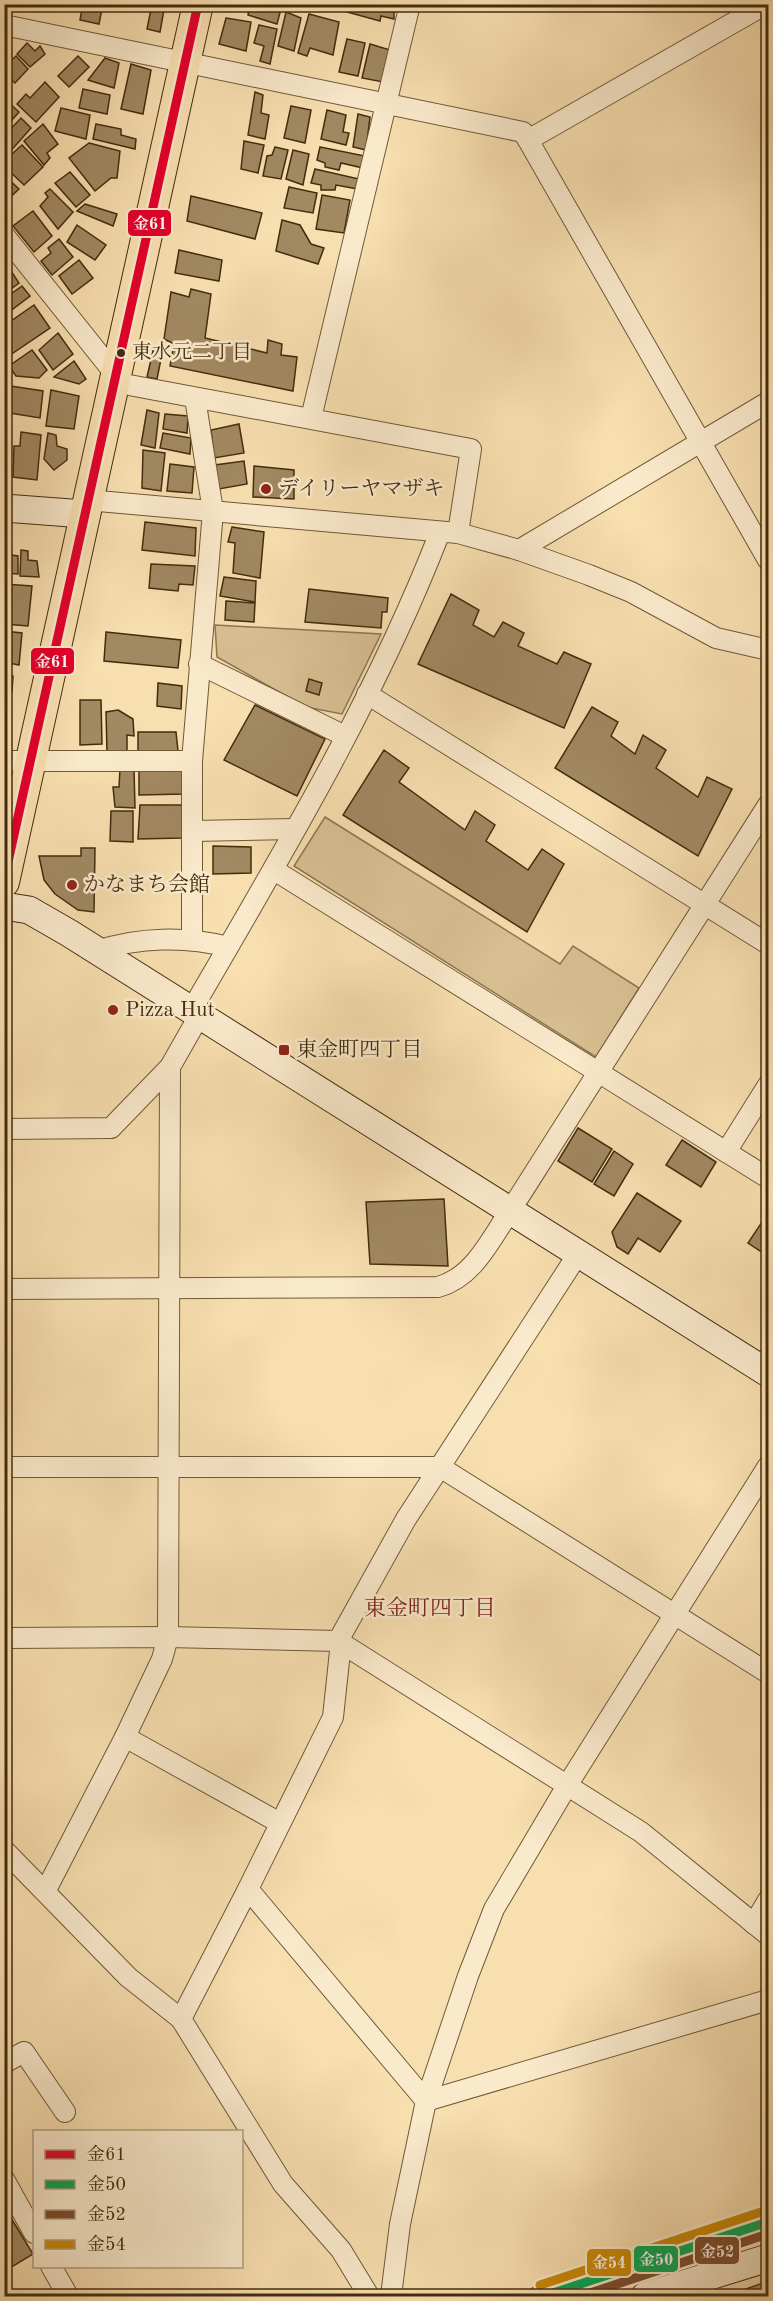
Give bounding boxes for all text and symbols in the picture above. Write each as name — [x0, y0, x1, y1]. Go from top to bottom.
line badge: 金61 — [127, 209, 172, 237]
text: 金61 — [133, 215, 167, 233]
place label: 東水元二丁目 — [132, 341, 252, 363]
marker: 東水元二丁目 — [115, 347, 127, 359]
place label: デイリーヤマザキ — [278, 477, 445, 500]
marker: デイリーヤマザキ — [259, 482, 273, 496]
line badge: 金61 — [30, 647, 75, 675]
text: 金61 — [35, 653, 69, 671]
place label: かなまち会館 — [84, 873, 210, 896]
marker: かなまち会館 — [65, 878, 79, 892]
place label: Pizza Hut — [125, 1000, 215, 1021]
marker: Pizza Hut — [106, 1003, 120, 1017]
place label: 東金町四丁目 — [296, 1038, 422, 1061]
marker: 東金町四丁目 — [277, 1043, 291, 1057]
district label: 東金町四丁目 — [364, 1596, 496, 1620]
legend — [33, 2130, 243, 2268]
text: 金61 — [87, 2144, 126, 2164]
text: 金50 — [87, 2174, 126, 2194]
text: 金52 — [87, 2204, 126, 2224]
text: 金54 — [87, 2234, 126, 2254]
line badge: 金52 — [694, 2236, 740, 2265]
text: 金52 — [700, 2243, 734, 2261]
line badge: 金50 — [633, 2245, 679, 2273]
line badge: 金54 — [586, 2248, 632, 2277]
text: 金50 — [639, 2251, 673, 2269]
text: 金54 — [592, 2254, 626, 2272]

